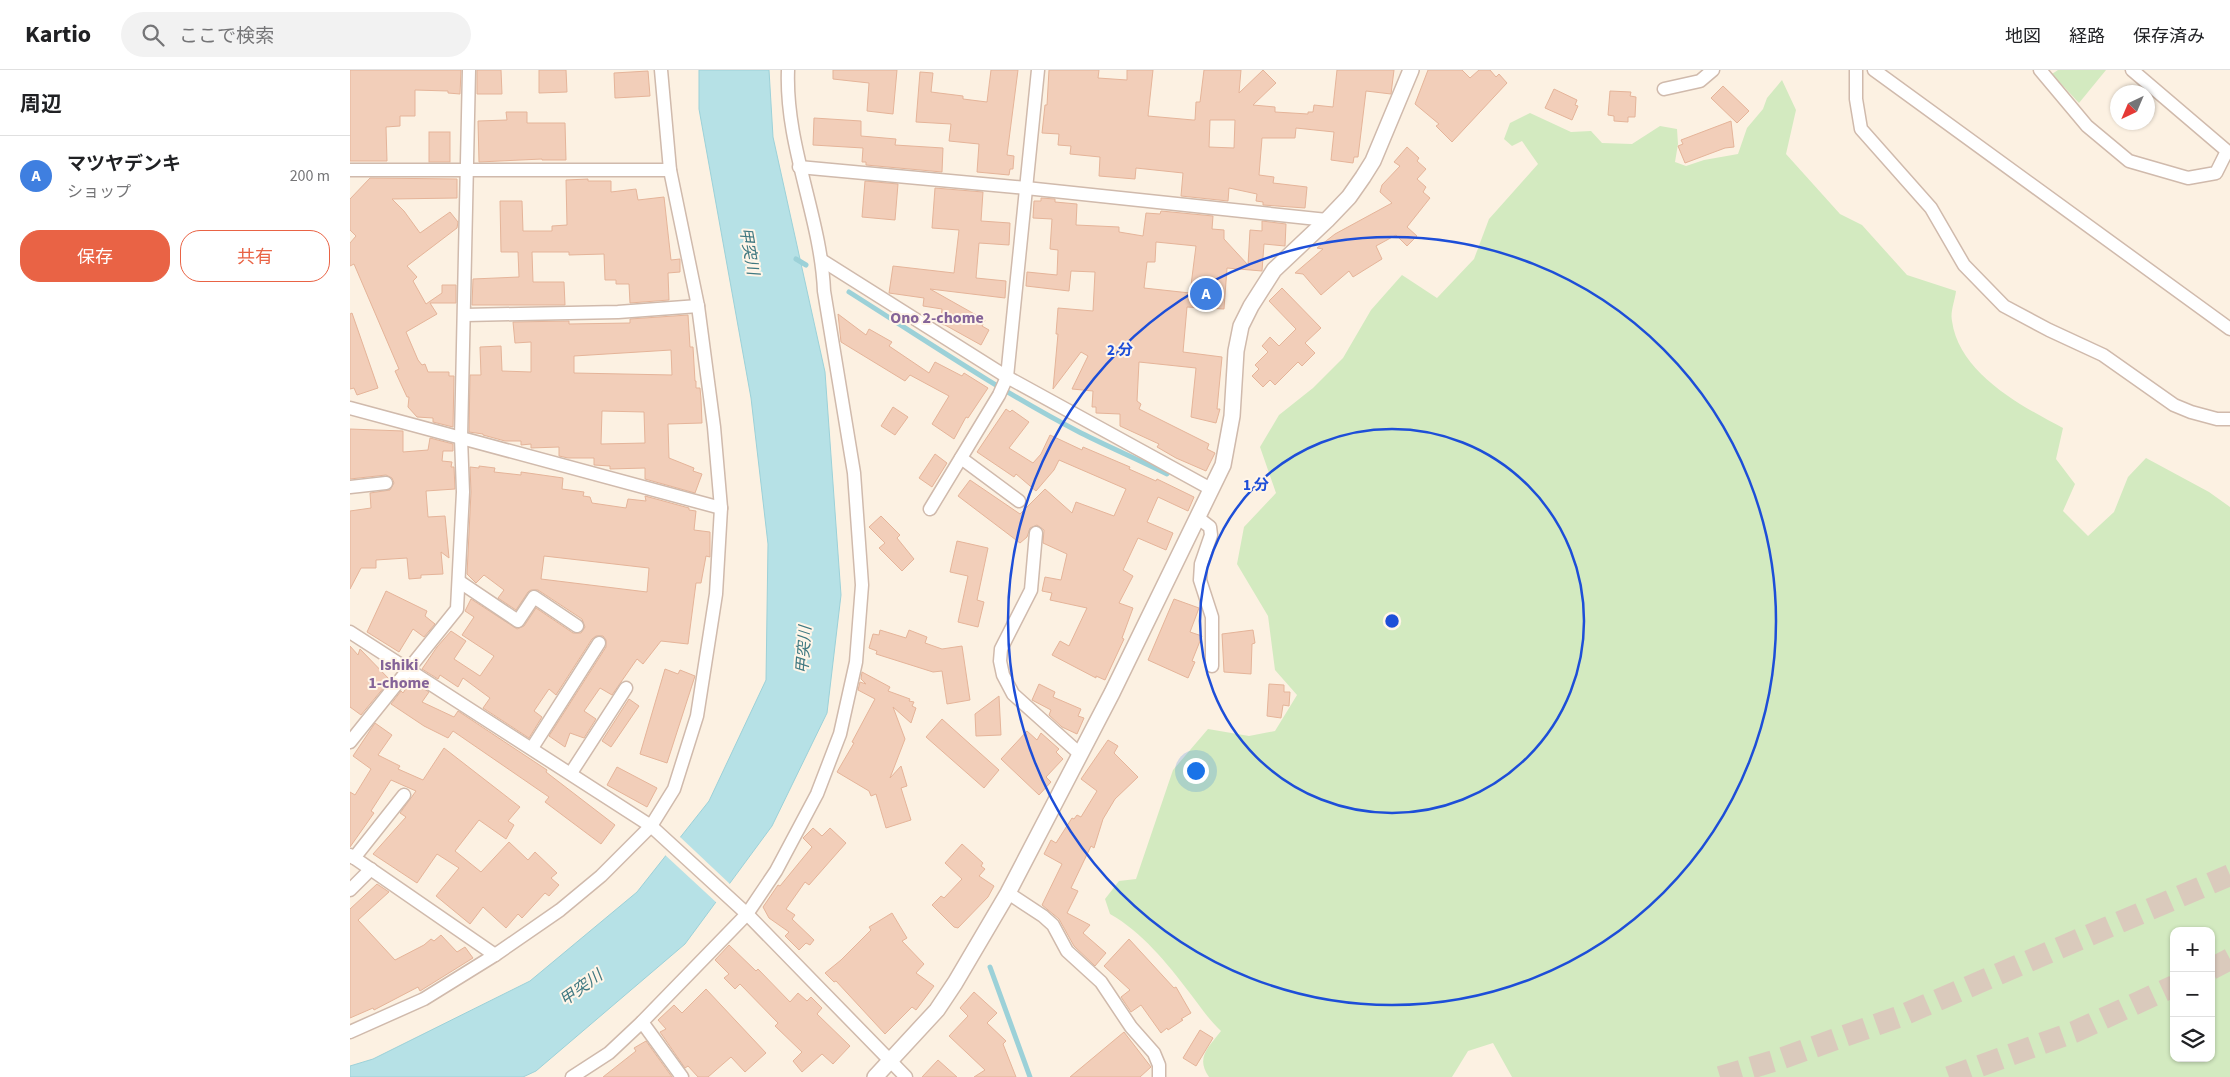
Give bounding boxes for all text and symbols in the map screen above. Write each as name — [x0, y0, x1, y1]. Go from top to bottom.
search box — [121, 12, 471, 57]
text: Kartio — [25, 17, 91, 52]
icon: search — [139, 21, 167, 49]
text: ここで検索 — [179, 23, 274, 50]
text: 地図 — [2005, 24, 2041, 49]
text: 経路 — [2069, 24, 2105, 49]
text: 保存済み — [2133, 24, 2205, 49]
north arrow — [2110, 85, 2155, 130]
text: 周辺 — [20, 89, 62, 119]
text: マツヤデンキ — [67, 151, 181, 178]
text: A — [31, 165, 41, 187]
text: 200 m — [290, 165, 330, 187]
text: ショップ — [67, 181, 131, 203]
water label: 甲突川 — [734, 225, 764, 279]
button: 保存 — [20, 230, 170, 282]
button: 共有 — [180, 230, 330, 282]
pin: A — [1190, 275, 1222, 313]
district label: Ono 2-chome — [890, 307, 984, 329]
text: 2 分 — [1107, 340, 1133, 361]
text: 1 分 — [1243, 475, 1269, 496]
centre of rings — [1383, 612, 1401, 630]
water label: 甲突川 — [791, 623, 817, 675]
district label: Ishiki 1-chome — [368, 654, 430, 694]
your location — [1183, 758, 1209, 784]
map controls — [2170, 927, 2215, 1062]
button: + — [2170, 927, 2215, 972]
water label: 甲突川 — [555, 964, 608, 1011]
button: − — [2170, 972, 2215, 1017]
button: layers — [2170, 1017, 2215, 1062]

